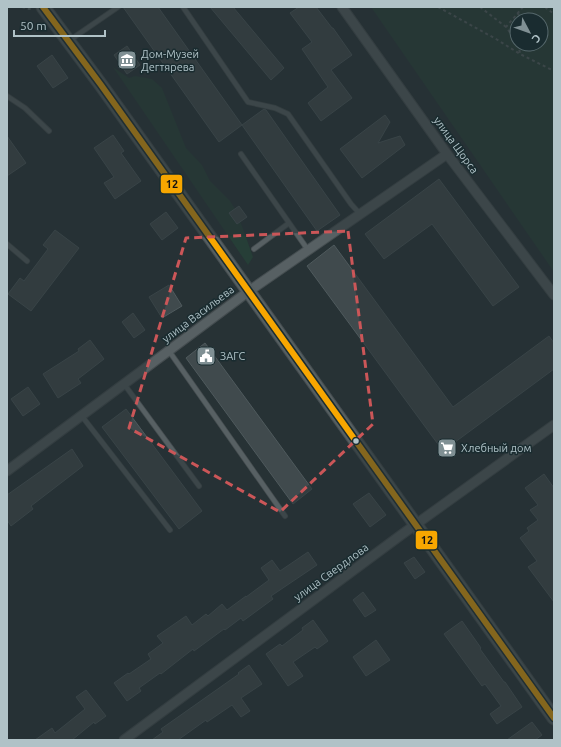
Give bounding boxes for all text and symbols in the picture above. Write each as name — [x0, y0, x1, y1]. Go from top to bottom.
scale bar — [14, 12, 105, 38]
north arrow — [509, 12, 549, 52]
text: 50 m — [20, 19, 47, 32]
text: С — [530, 32, 543, 45]
place label: Дом-Музей Дегтярева — [141, 48, 199, 73]
museum icon: Дом-Музей Дегтярева — [116, 49, 138, 71]
street label: улица Щорса — [431, 114, 481, 176]
line badge: 12 — [160, 174, 183, 194]
text: 12 — [166, 178, 178, 190]
street label: улица Васильева — [160, 283, 236, 345]
public building icon: ЗАГС — [195, 345, 217, 367]
place label: ЗАГС — [220, 350, 246, 362]
unlabelled marker — [351, 436, 361, 446]
supermarket icon: Хлебный дом — [436, 437, 458, 459]
place label: Хлебный дом — [461, 442, 531, 454]
line badge: 12 — [415, 530, 438, 550]
text: 12 — [421, 534, 433, 546]
street label: улица Свердлова — [291, 541, 371, 603]

